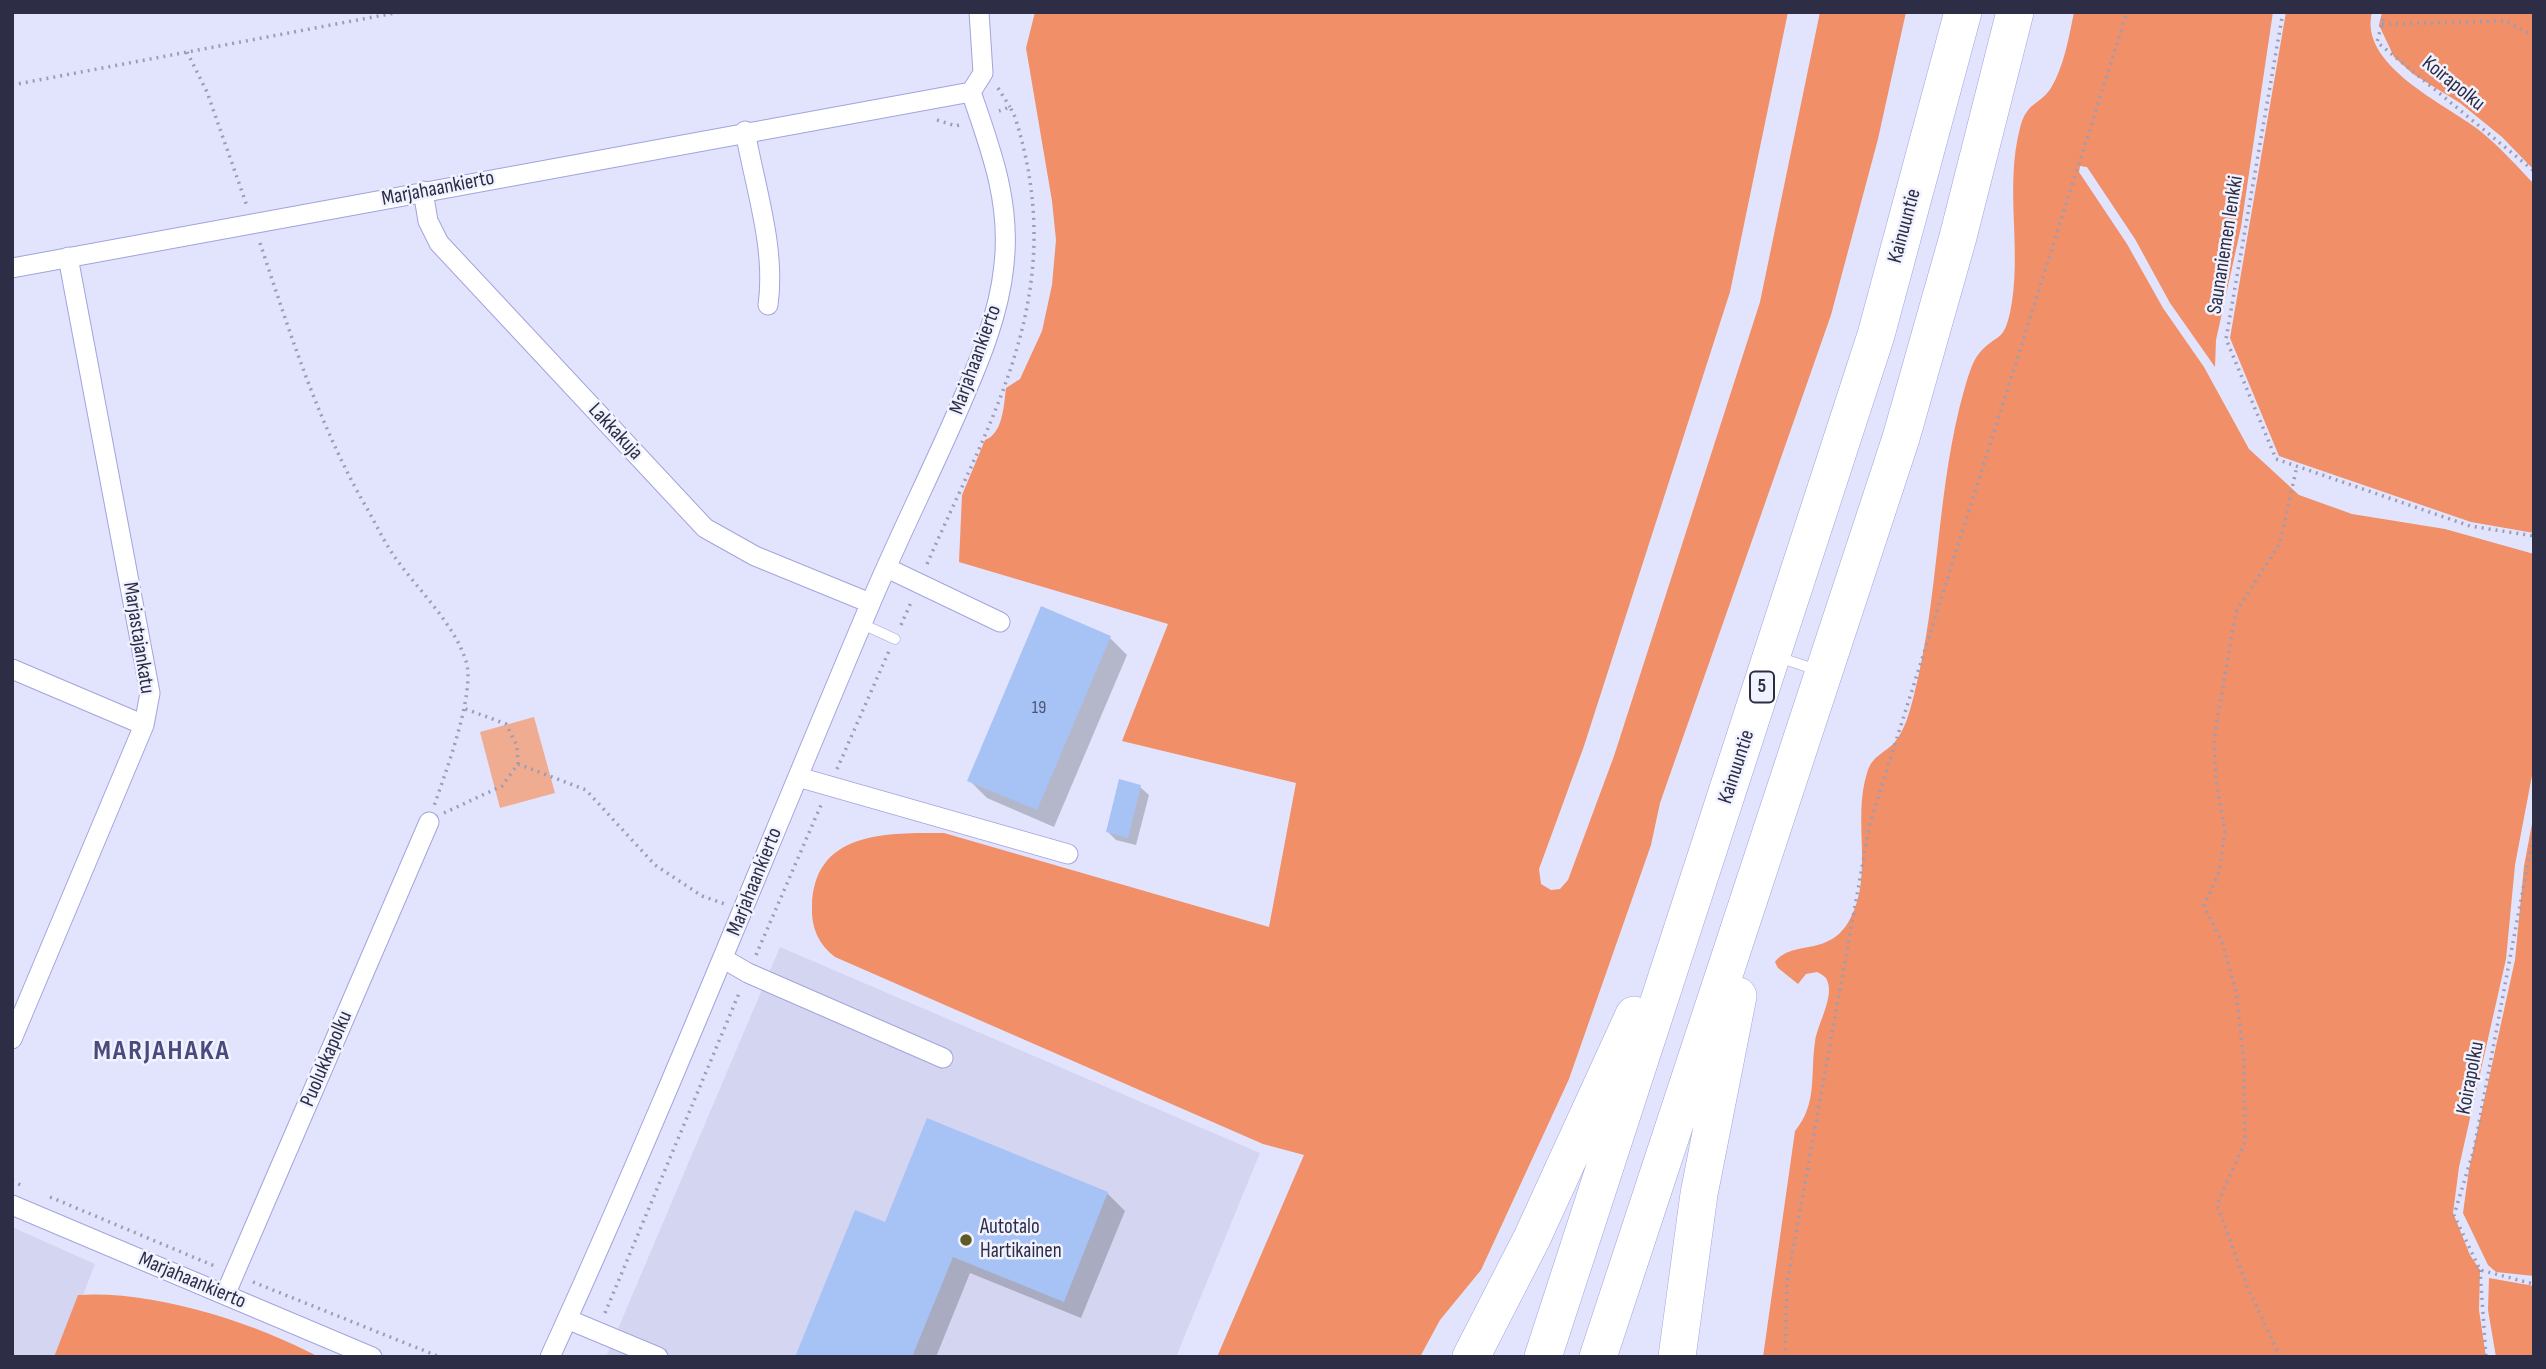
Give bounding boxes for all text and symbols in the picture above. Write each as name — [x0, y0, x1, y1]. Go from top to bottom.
street label: Koirapolku — [2416, 51, 2490, 117]
street label: Marjahaankierto — [380, 166, 496, 212]
street label: Saunaniemen lenkki — [2203, 174, 2249, 316]
street label: Kainuuntie — [1883, 186, 1927, 266]
street label: Marjahaankierto — [945, 302, 1007, 418]
street label: Lakkakuja — [582, 398, 648, 466]
street label: Marjastajankatu — [117, 580, 159, 696]
road number: 5 — [1750, 672, 1774, 702]
house number: 19 — [1032, 697, 1046, 719]
street label: Kainuuntie — [1713, 727, 1761, 807]
street label: Marjahaankierto — [722, 824, 788, 940]
street label: Puolukkapolku — [296, 1007, 358, 1111]
district label: MARJAHAKA — [94, 1035, 230, 1069]
street label: Koirapolku — [2452, 1039, 2490, 1117]
place label: Autotalo Hartikainen — [980, 1215, 1062, 1265]
marker: Autotalo Hartikainen — [958, 1232, 974, 1248]
street label: Marjahaankierto — [135, 1247, 249, 1315]

